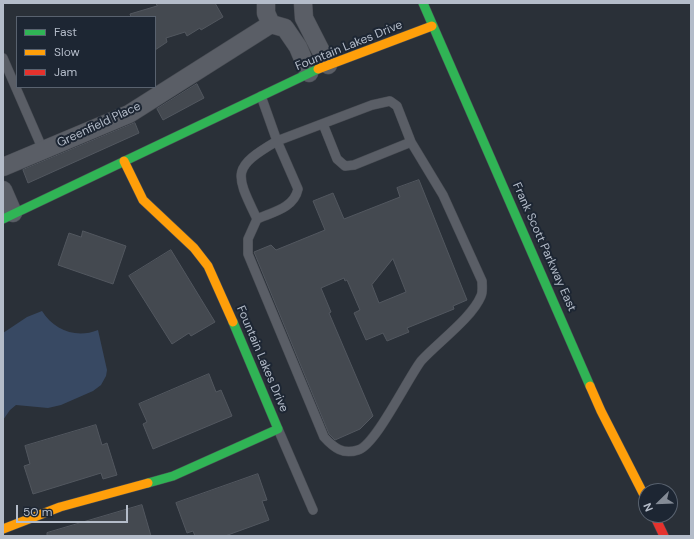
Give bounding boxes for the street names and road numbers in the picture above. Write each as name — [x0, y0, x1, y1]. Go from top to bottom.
street label: Fountain Lakes Drive — [293, 18, 405, 74]
street label: Greenfield Place — [55, 99, 143, 151]
street label: Frank Scott Parkway East — [509, 180, 579, 314]
street label: Fountain Lakes Drive — [233, 304, 291, 414]

